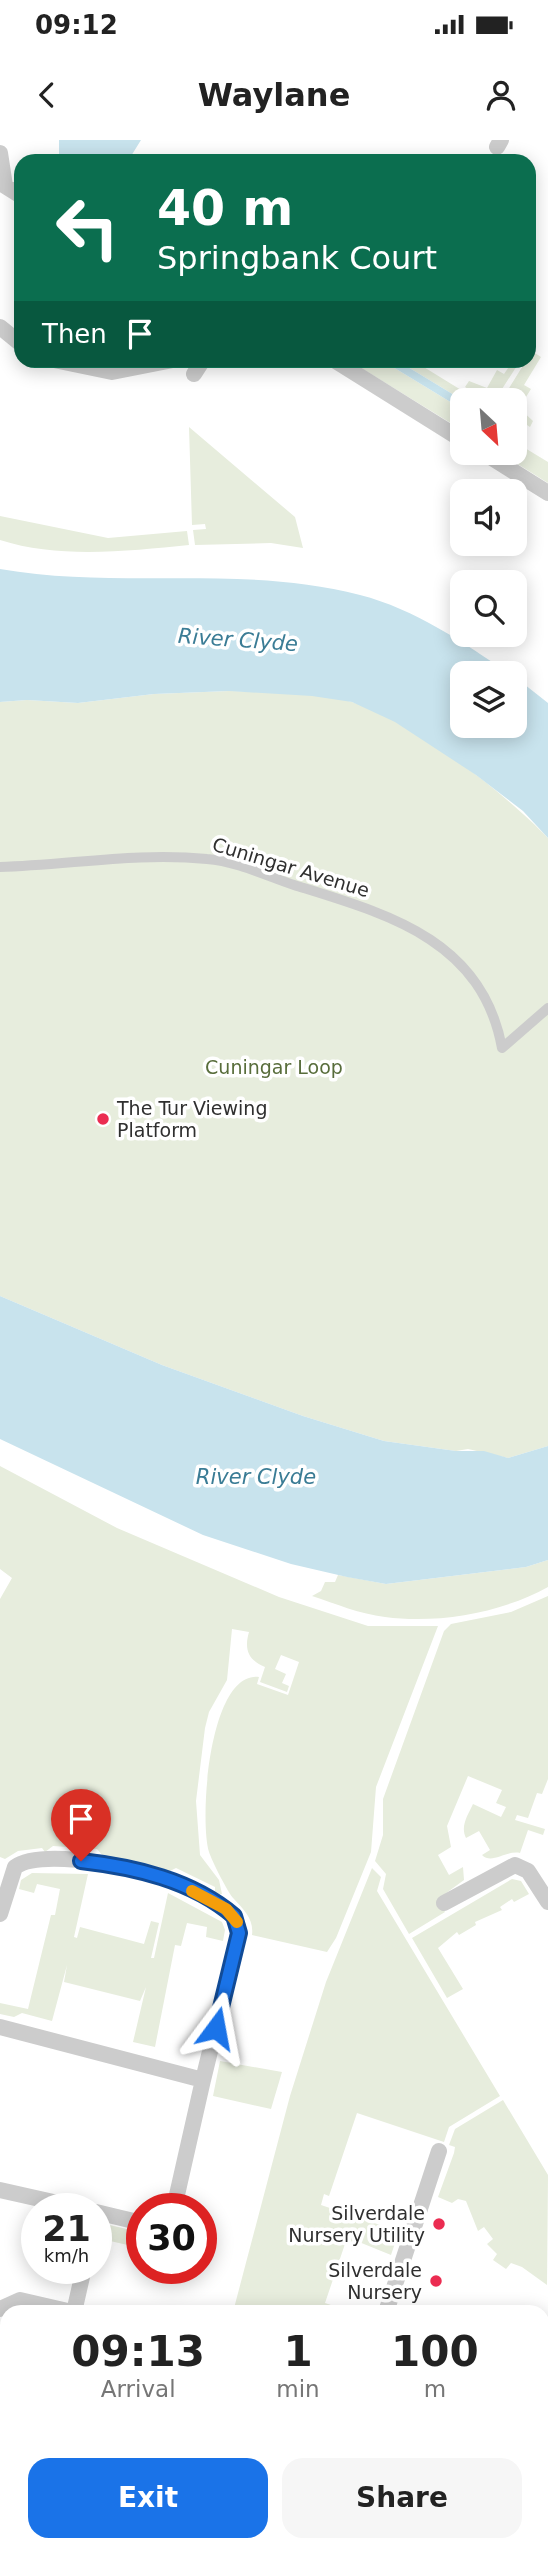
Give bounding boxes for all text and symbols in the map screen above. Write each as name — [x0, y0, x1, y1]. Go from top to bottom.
text: 09:12 — [35, 10, 118, 40]
icon: back — [28, 76, 66, 114]
text: Waylane — [198, 76, 350, 114]
icon: person — [482, 76, 520, 114]
text: 40 m — [157, 180, 293, 237]
icon: left — [42, 182, 133, 273]
text: Springbank Court — [157, 239, 437, 277]
icon: arrive — [121, 315, 159, 353]
text: Then — [42, 319, 107, 349]
north arrow — [450, 388, 527, 466]
map controls — [450, 388, 527, 738]
button: sound — [450, 479, 527, 556]
button: search — [450, 570, 527, 647]
water label: River Clyde — [177, 624, 299, 656]
button: layers — [450, 661, 527, 738]
street label: Cuningar Avenue — [210, 833, 372, 901]
park label: Cuningar Loop — [205, 1056, 343, 1078]
place label: The Tur Viewing Platform — [116, 1097, 267, 1141]
marker: The Tur Viewing Platform — [95, 1111, 111, 1127]
water label: River Clyde — [196, 1465, 316, 1489]
pin — [51, 1789, 111, 1861]
icon: arrive — [62, 1800, 100, 1838]
position arrow — [179, 1991, 253, 2065]
speed limit sign: 30 — [126, 2193, 217, 2284]
place label: Silverdale Nursery Utility — [288, 2202, 425, 2246]
text: 21 — [42, 2209, 91, 2249]
marker: Silverdale Nursery Utility — [431, 2216, 447, 2232]
text: km/h — [44, 2245, 89, 2266]
place label: Silverdale Nursery — [328, 2259, 422, 2303]
marker: Silverdale Nursery — [428, 2273, 444, 2289]
text: 09:13 — [71, 2327, 205, 2376]
text: 1 — [283, 2327, 313, 2376]
text: 100 — [391, 2327, 479, 2376]
text: Arrival — [101, 2376, 176, 2402]
text: min — [276, 2376, 320, 2402]
text: m — [424, 2376, 446, 2402]
button: Exit — [28, 2458, 268, 2538]
button: Share — [282, 2458, 522, 2538]

